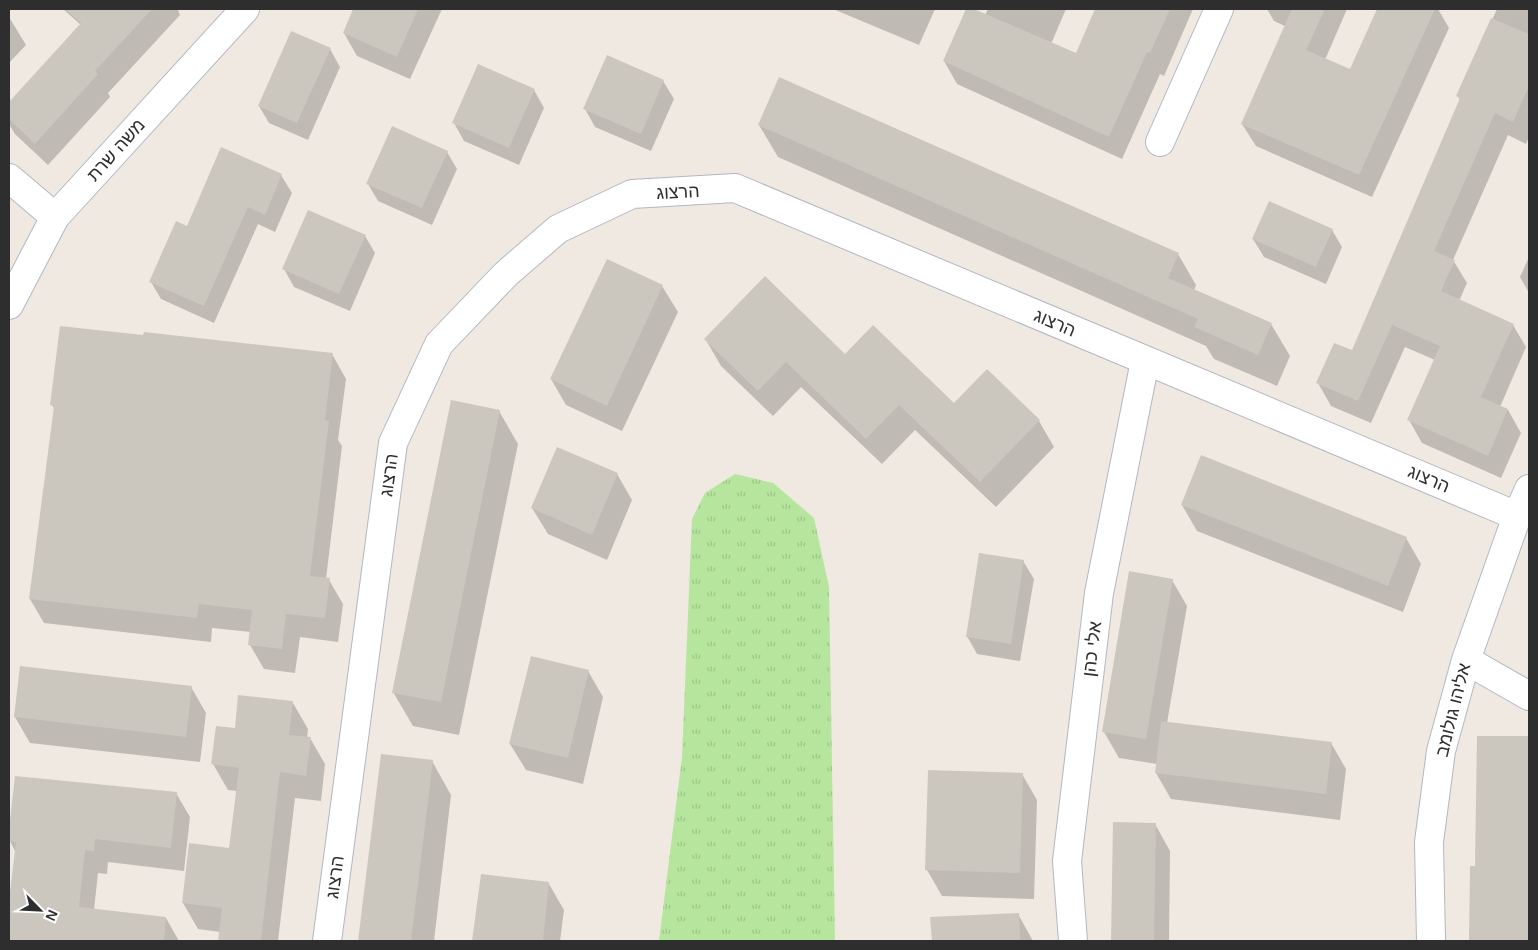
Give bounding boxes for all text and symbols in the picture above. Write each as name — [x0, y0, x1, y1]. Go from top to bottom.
street label: משה שרת — [83, 115, 149, 185]
street label: הרצוג — [656, 181, 700, 203]
street label: הרצוג — [1031, 305, 1079, 341]
street label: הרצוג — [376, 452, 402, 498]
street label: הרצוג — [1405, 461, 1453, 497]
street label: אלי כהן — [1079, 619, 1105, 678]
street label: אליהו גולומב — [1432, 661, 1474, 759]
street label: הרצוג — [322, 854, 348, 900]
north arrow — [15, 885, 65, 935]
text: N — [43, 907, 61, 923]

